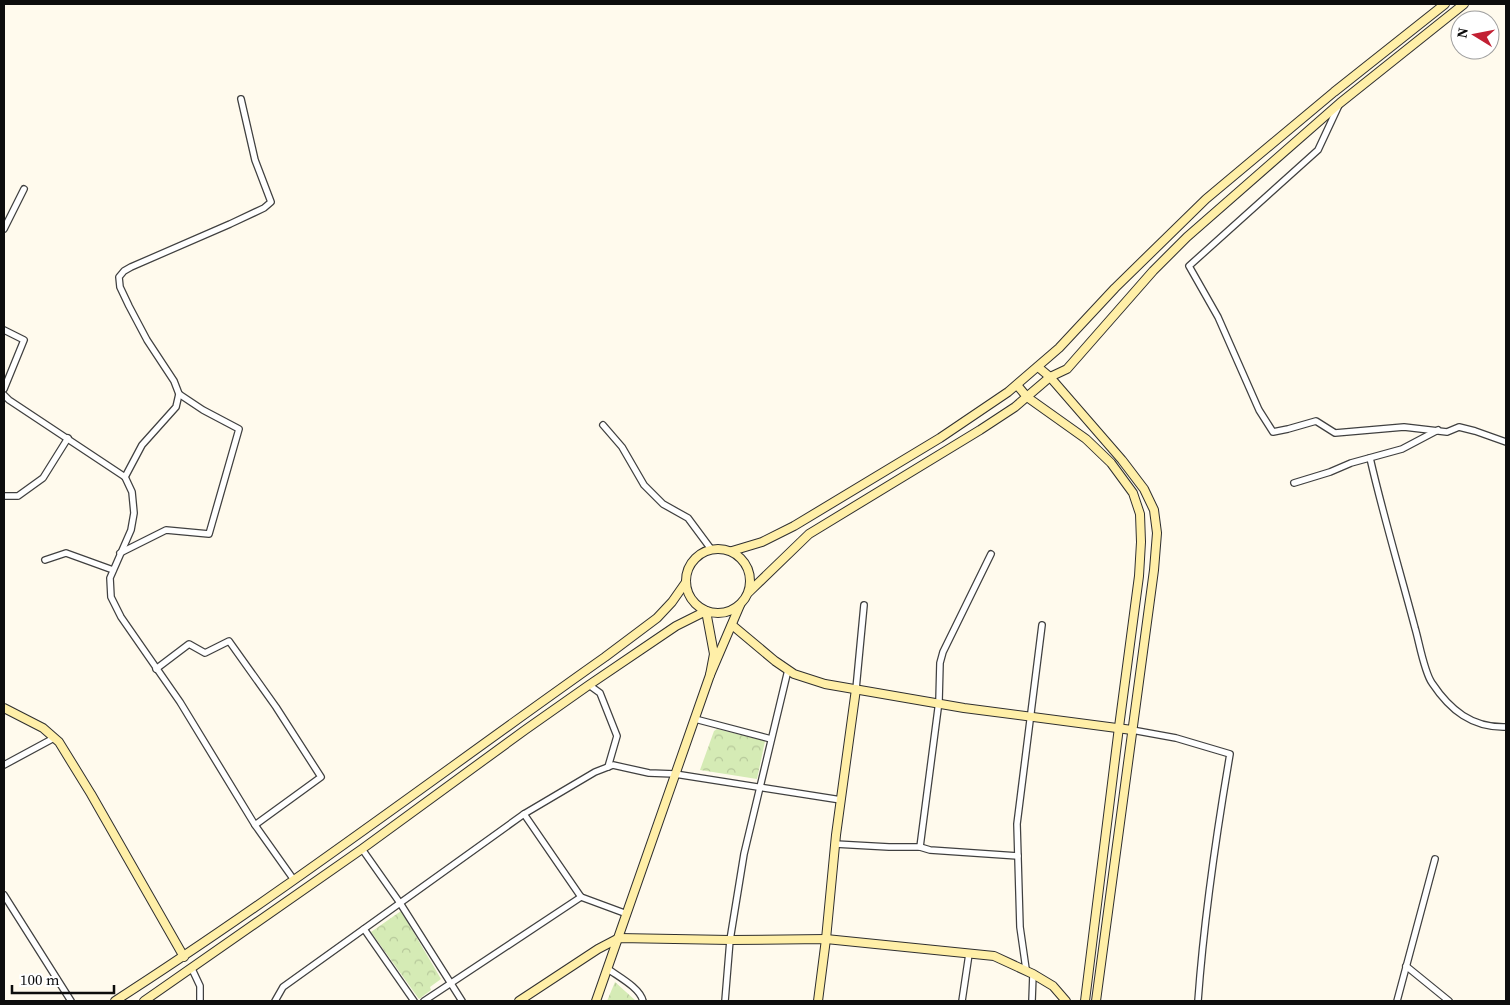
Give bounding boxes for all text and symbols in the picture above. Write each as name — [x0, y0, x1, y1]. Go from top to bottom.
north arrow — [1450, 10, 1500, 60]
text: N — [1451, 26, 1473, 40]
scale bar — [12, 962, 115, 994]
text: 100 m — [20, 969, 60, 990]

